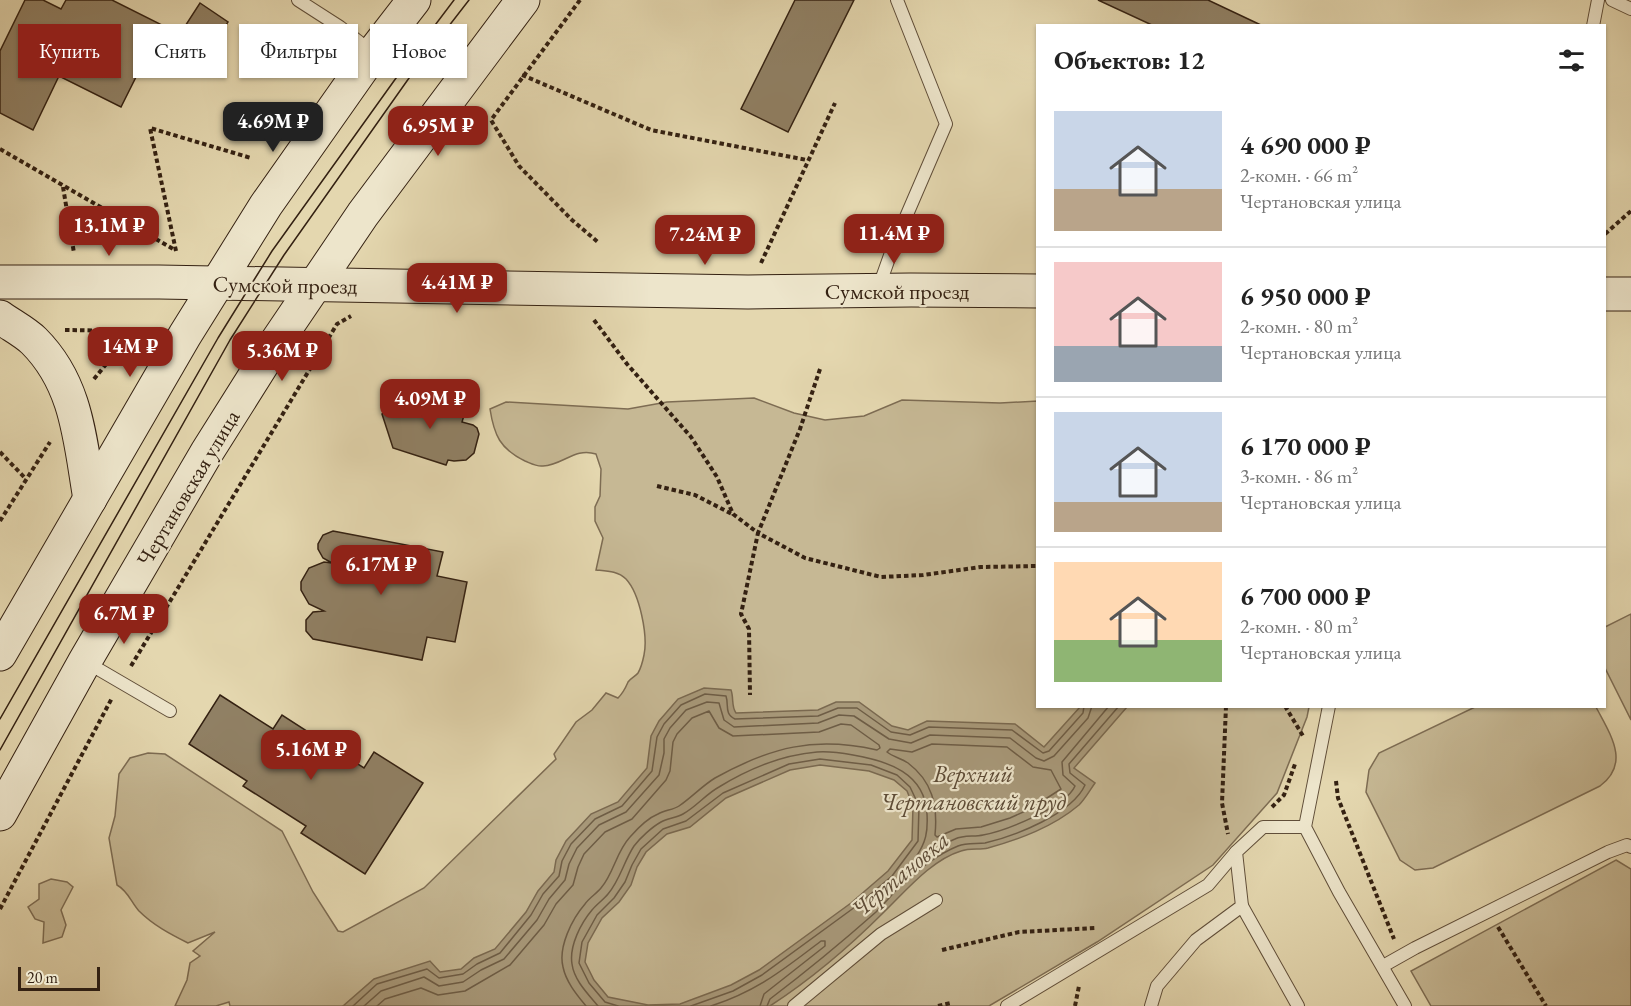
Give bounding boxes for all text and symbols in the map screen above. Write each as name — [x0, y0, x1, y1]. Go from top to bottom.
chip: Купить — [18, 24, 121, 78]
chip: Снять — [133, 24, 227, 78]
chip: Фильтры — [239, 24, 358, 78]
chip: Новое — [370, 24, 467, 78]
text: Объектов: 12 — [1054, 43, 1205, 77]
icon: filters — [1555, 44, 1588, 77]
pin: 4.69M ₽ — [218, 102, 328, 153]
pin: 6.95M ₽ — [383, 106, 493, 157]
text: 4.69M ₽ — [237, 108, 309, 134]
text: 6.95M ₽ — [402, 112, 474, 138]
text: 4 690 000 ₽ — [1240, 128, 1371, 162]
icon: home — [1102, 135, 1174, 207]
text: 2-комн. · 66 m² — [1240, 162, 1358, 188]
text: Чертановская улица — [1240, 188, 1401, 214]
pin: 13.1M ₽ — [54, 206, 164, 257]
text: 13.1M ₽ — [73, 212, 145, 238]
pin: 11.4M ₽ — [839, 214, 949, 265]
pin: 7.24M ₽ — [650, 215, 760, 266]
text: 11.4M ₽ — [858, 220, 930, 246]
text: 7.24M ₽ — [669, 221, 741, 247]
pin: 4.41M ₽ — [402, 263, 512, 314]
street label: Сумской проезд — [212, 269, 358, 301]
text: 4.41M ₽ — [421, 269, 493, 295]
street label: Сумской проезд — [825, 277, 969, 306]
text: 6 950 000 ₽ — [1240, 279, 1371, 313]
icon: home — [1102, 286, 1174, 358]
text: 2-комн. · 80 m² — [1240, 313, 1358, 339]
pin: 14M ₽ — [88, 327, 172, 378]
pin: 5.36M ₽ — [227, 331, 337, 382]
text: 14M ₽ — [102, 333, 158, 359]
text: 5.36M ₽ — [246, 337, 318, 363]
text: Чертановская улица — [1240, 339, 1401, 365]
pin: 4.09M ₽ — [375, 379, 485, 430]
text: 4.09M ₽ — [394, 385, 466, 411]
street label: Чертановская улица — [130, 404, 246, 572]
text: 6 170 000 ₽ — [1240, 429, 1371, 463]
icon: home — [1102, 436, 1174, 508]
text: 3-комн. · 86 m² — [1240, 463, 1358, 489]
text: Чертановская улица — [1240, 489, 1401, 515]
pin: 6.17M ₽ — [326, 545, 436, 596]
text: 6.17M ₽ — [345, 551, 417, 577]
text: 6 700 000 ₽ — [1240, 579, 1371, 613]
icon: home — [1102, 586, 1174, 658]
pin: 6.7M ₽ — [75, 594, 173, 645]
text: 6.7M ₽ — [93, 600, 155, 626]
text: 2-комн. · 80 m² — [1240, 613, 1358, 639]
text: Чертановская улица — [1240, 639, 1401, 665]
pin: 5.16M ₽ — [256, 730, 366, 781]
text: 5.16M ₽ — [275, 736, 347, 762]
water label: Верхний Чертановский пруд — [880, 758, 1066, 817]
water label: Чертановка — [845, 824, 955, 924]
scale bar — [18, 964, 100, 992]
text: 20 m — [27, 967, 58, 988]

